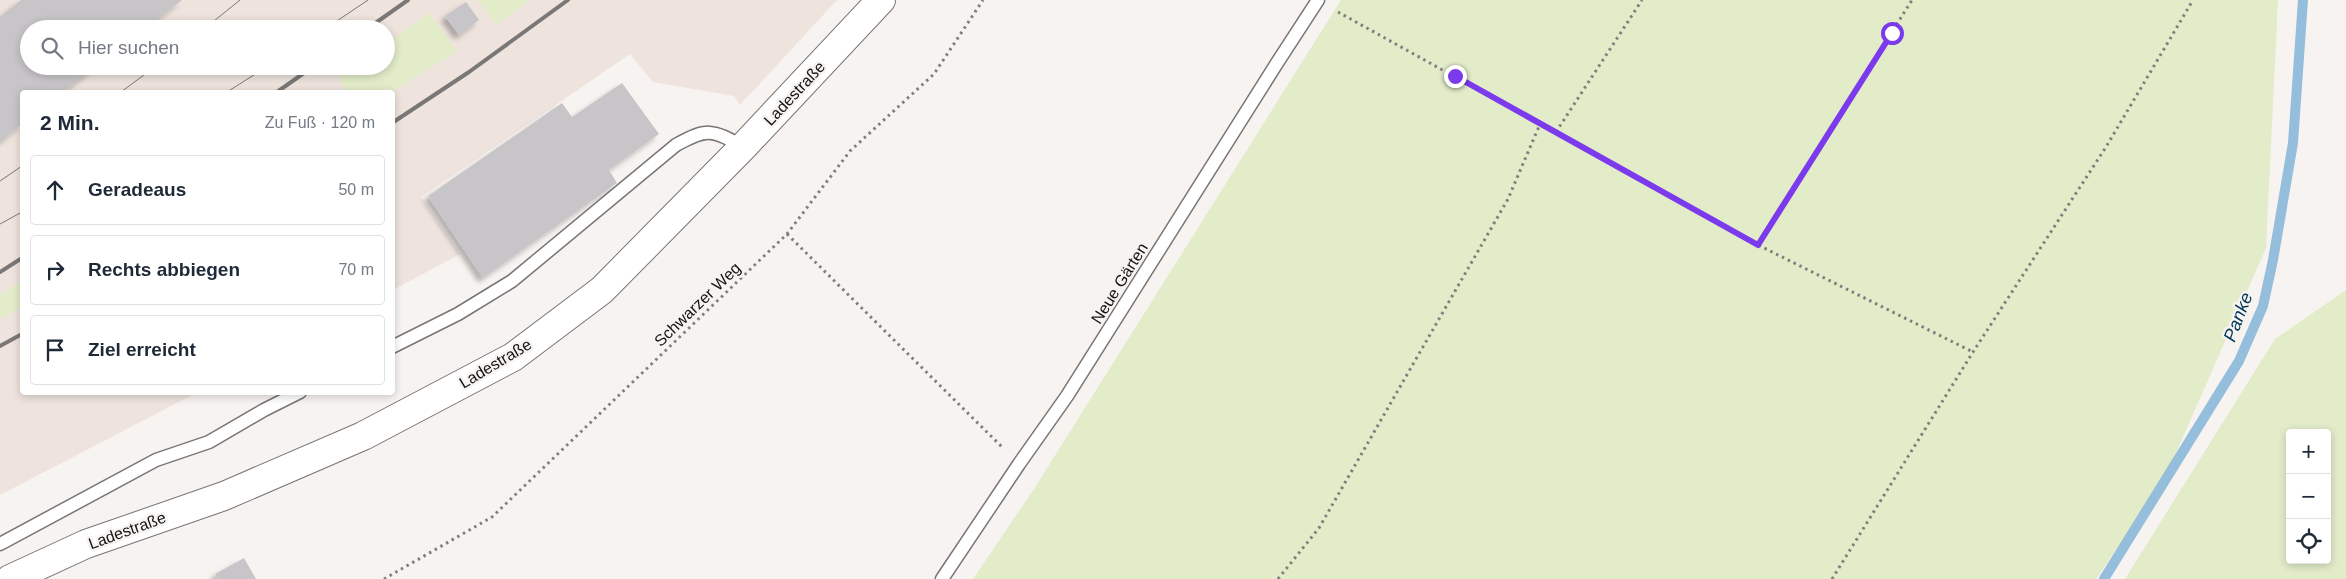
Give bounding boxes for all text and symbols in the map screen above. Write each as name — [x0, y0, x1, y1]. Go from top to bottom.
search box — [20, 20, 395, 75]
route start — [1881, 22, 1904, 45]
icon: search — [38, 34, 66, 62]
text: Hier suchen — [78, 37, 179, 58]
street label: Ladestraße — [761, 58, 828, 129]
route end — [1444, 65, 1467, 88]
text: 2 Min. — [40, 111, 100, 134]
text: Zu Fuß · 120 m — [265, 114, 375, 131]
icon: ahead — [41, 176, 69, 204]
text: Geradeaus — [88, 179, 186, 200]
text: 50 m — [338, 181, 374, 198]
street label: Neue Gärten — [1088, 240, 1151, 327]
icon: right — [41, 256, 69, 284]
text: Rechts abbiegen — [88, 259, 240, 280]
street label: Schwarzer Weg — [651, 259, 744, 350]
text: 70 m — [338, 261, 374, 278]
water label: Panke — [2220, 290, 2256, 344]
street label: Ladestraße — [456, 335, 534, 392]
icon: arrive — [41, 336, 69, 364]
text: Ziel erreicht — [88, 339, 196, 360]
map controls — [2286, 429, 2331, 564]
button: + — [2286, 429, 2331, 474]
button: − — [2286, 474, 2331, 519]
street label: Ladestraße — [86, 509, 168, 552]
button: locate — [2286, 519, 2331, 564]

